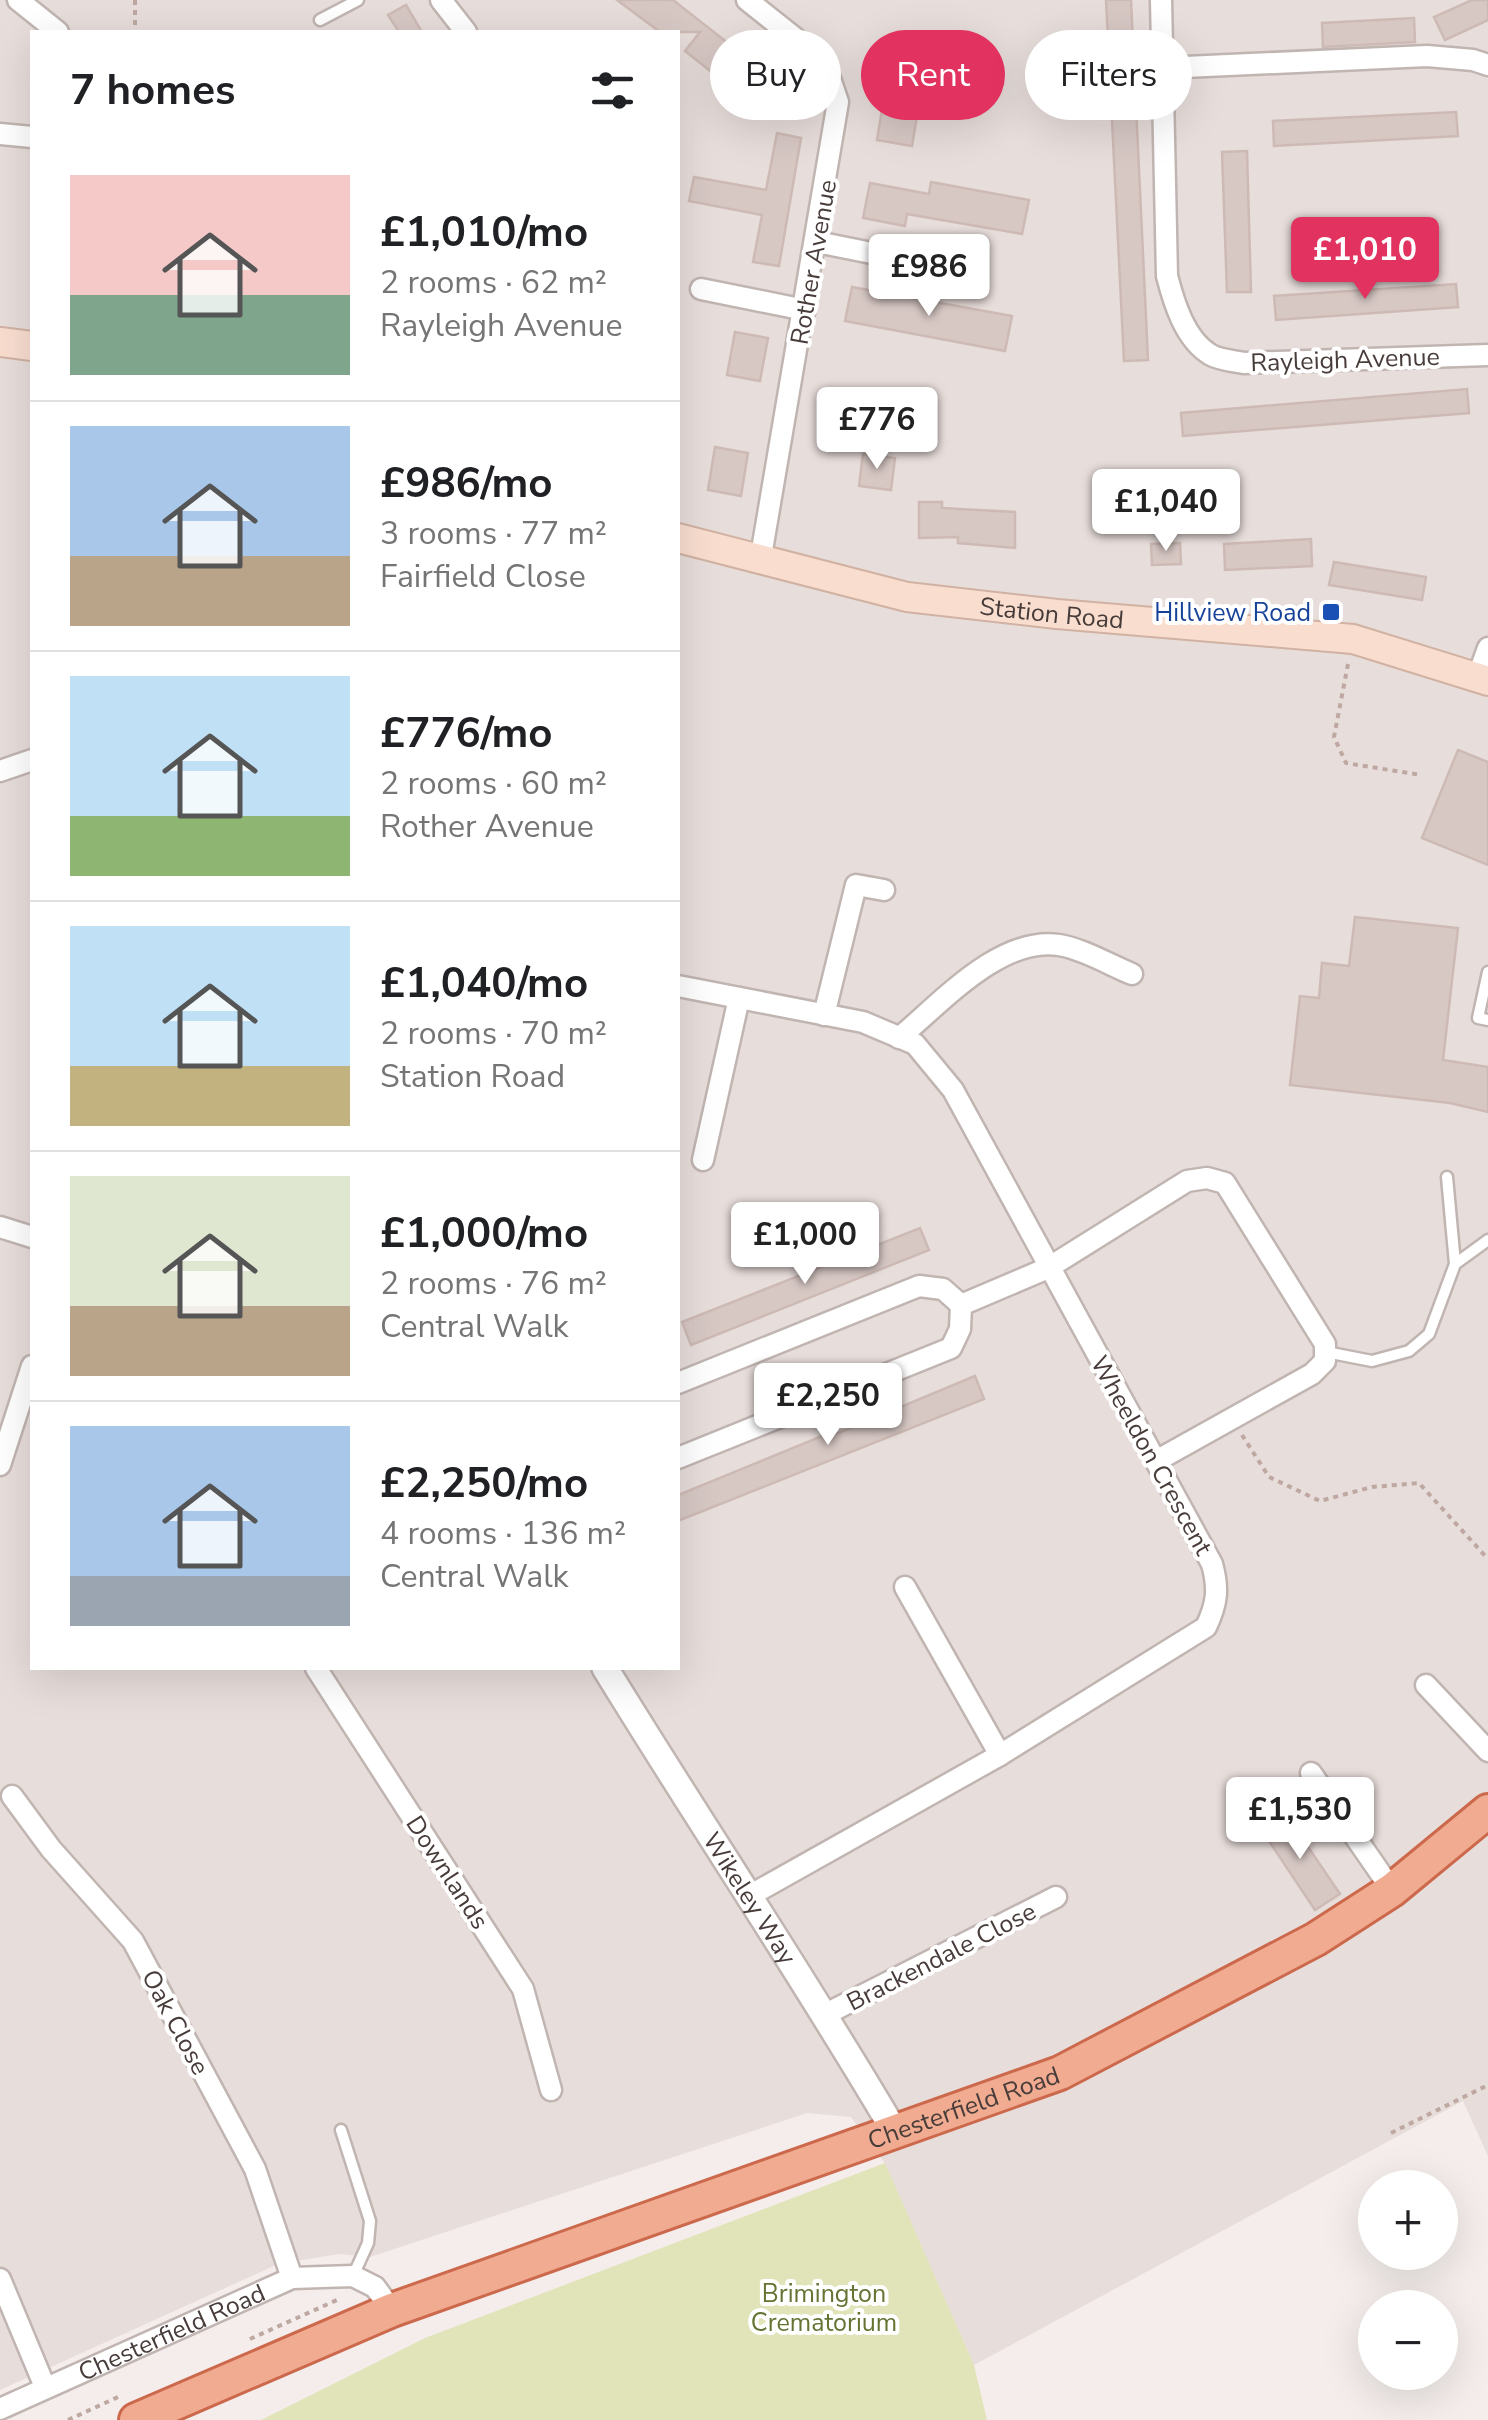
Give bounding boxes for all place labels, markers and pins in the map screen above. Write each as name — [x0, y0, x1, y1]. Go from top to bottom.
pin: £1,010 — [1284, 217, 1446, 302]
pin: £986 — [870, 234, 988, 319]
pin: £776 — [818, 387, 936, 472]
pin: £1,040 — [1085, 469, 1247, 554]
place label: Hillview Road — [1154, 596, 1311, 630]
marker: Hillview Road — [1320, 601, 1342, 623]
pin: £1,000 — [724, 1202, 886, 1287]
pin: £2,250 — [747, 1363, 909, 1448]
pin: £1,530 — [1219, 1777, 1381, 1862]

